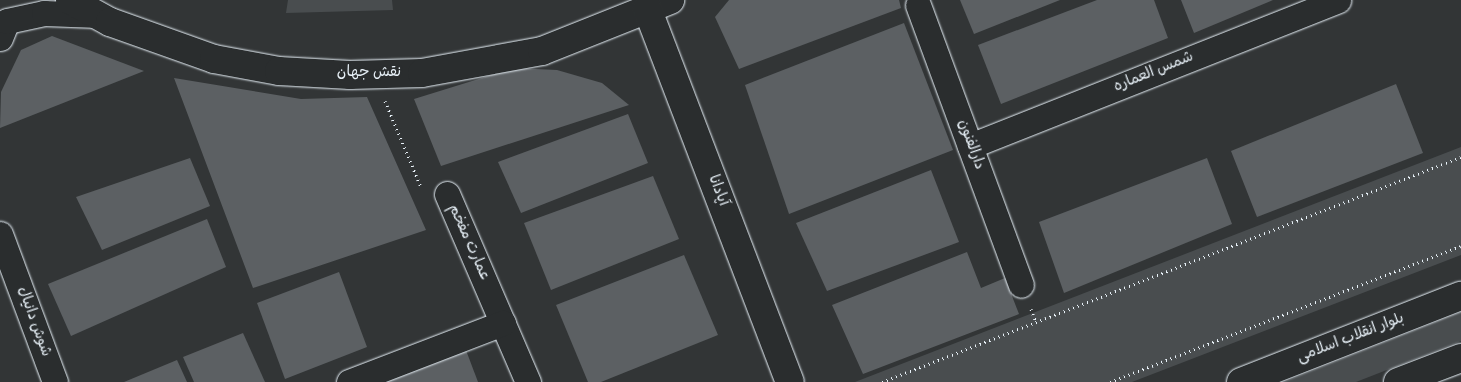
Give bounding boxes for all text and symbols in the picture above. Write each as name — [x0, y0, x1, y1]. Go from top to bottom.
street label: شمس العماره — [1112, 49, 1196, 97]
street label: نقش جهان — [337, 65, 401, 83]
street label: دارالفنون — [953, 117, 987, 173]
street label: آپادانا — [703, 173, 731, 209]
street label: عمارت مفخم — [443, 202, 493, 284]
street label: شوش دانیال — [12, 285, 54, 359]
street label: بلوار انقلاب اسلامی — [1295, 310, 1407, 368]

